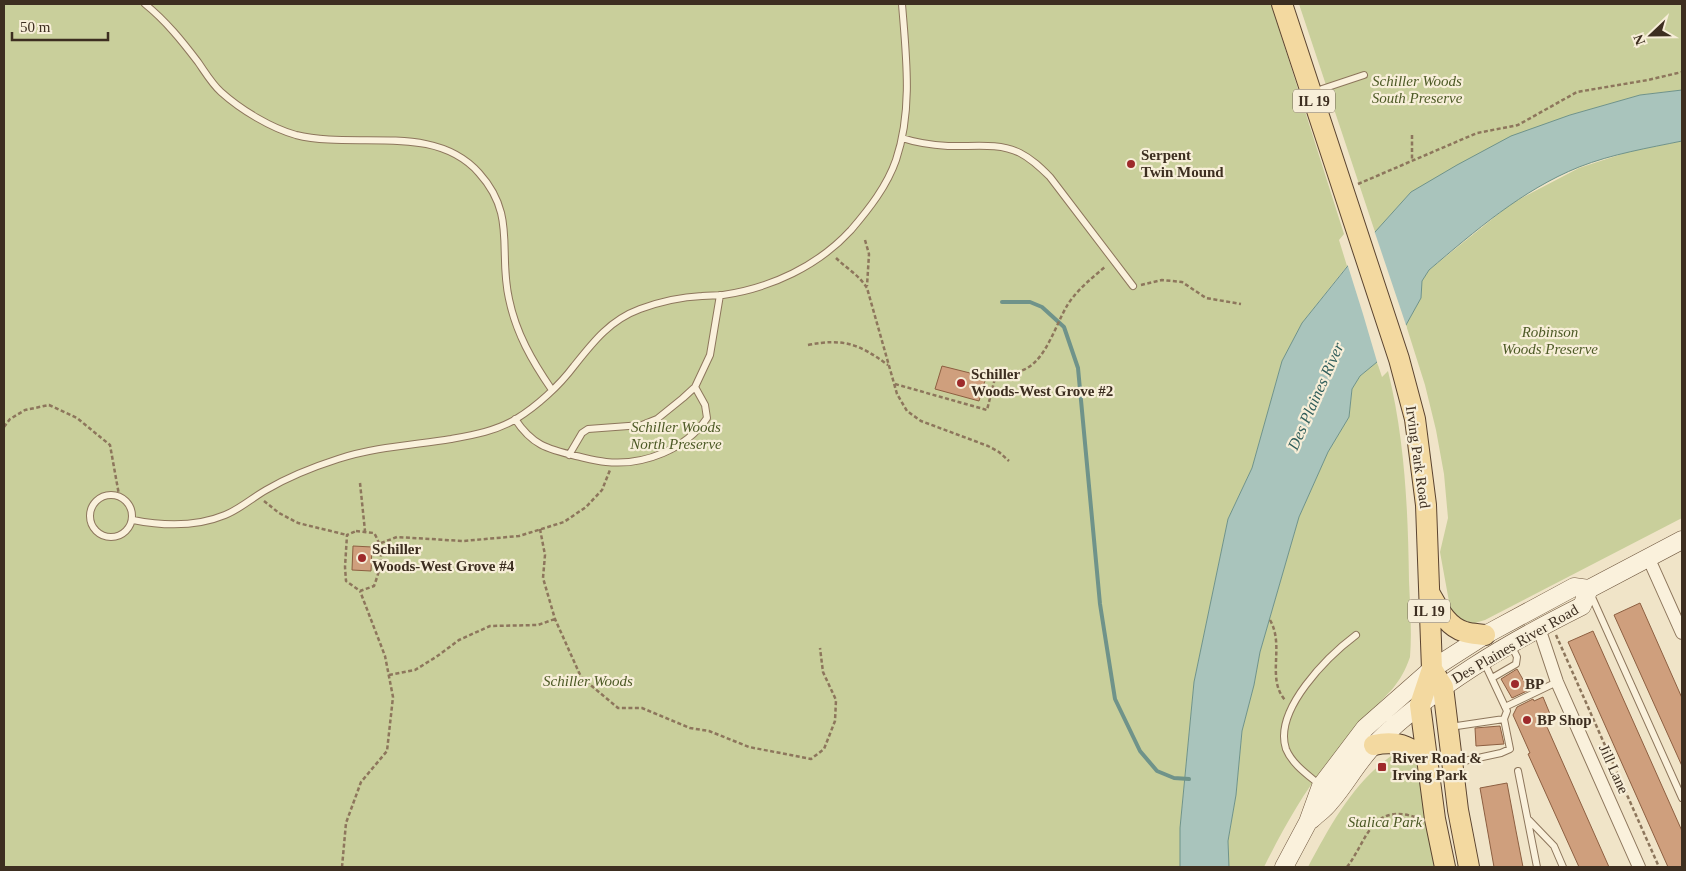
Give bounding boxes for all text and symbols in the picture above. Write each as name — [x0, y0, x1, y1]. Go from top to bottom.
scale bar — [12, 10, 109, 42]
north arrow — [1626, 10, 1676, 60]
text: 50 m — [20, 19, 51, 35]
text: N — [1631, 32, 1648, 47]
park label: Schiller Woods South Preserve — [1372, 73, 1463, 106]
road number: IL 19 — [1293, 90, 1335, 112]
place label: Serpent Twin Mound — [1141, 147, 1224, 180]
marker: Serpent Twin Mound — [1125, 158, 1137, 170]
park label: Robinson Woods Preserve — [1502, 324, 1598, 357]
water label: Des Plaines River — [1284, 339, 1347, 453]
place label: Schiller Woods-West Grove #2 — [971, 366, 1113, 399]
marker: Schiller Woods-West Grove #2 — [955, 377, 967, 389]
street label: Irving Park Road — [1403, 405, 1433, 510]
park label: Schiller Woods North Preserve — [629, 419, 722, 452]
place label: Schiller Woods-West Grove #4 — [372, 541, 515, 574]
marker: Schiller Woods-West Grove #4 — [356, 552, 368, 564]
road number: IL 19 — [1408, 600, 1450, 622]
street label: Des Plaines River Road — [1449, 601, 1581, 687]
park label: Schiller Woods — [543, 673, 633, 689]
place label: BP — [1525, 676, 1544, 692]
marker: BP — [1509, 678, 1521, 690]
place label: BP Shop — [1537, 712, 1592, 728]
marker: BP Shop — [1521, 714, 1533, 726]
street label: Jill Lane — [1596, 742, 1632, 796]
place label: River Road & Irving Park — [1392, 750, 1482, 783]
marker: River Road & Irving Park — [1376, 761, 1388, 773]
park label: Stalica Park — [1348, 814, 1423, 830]

